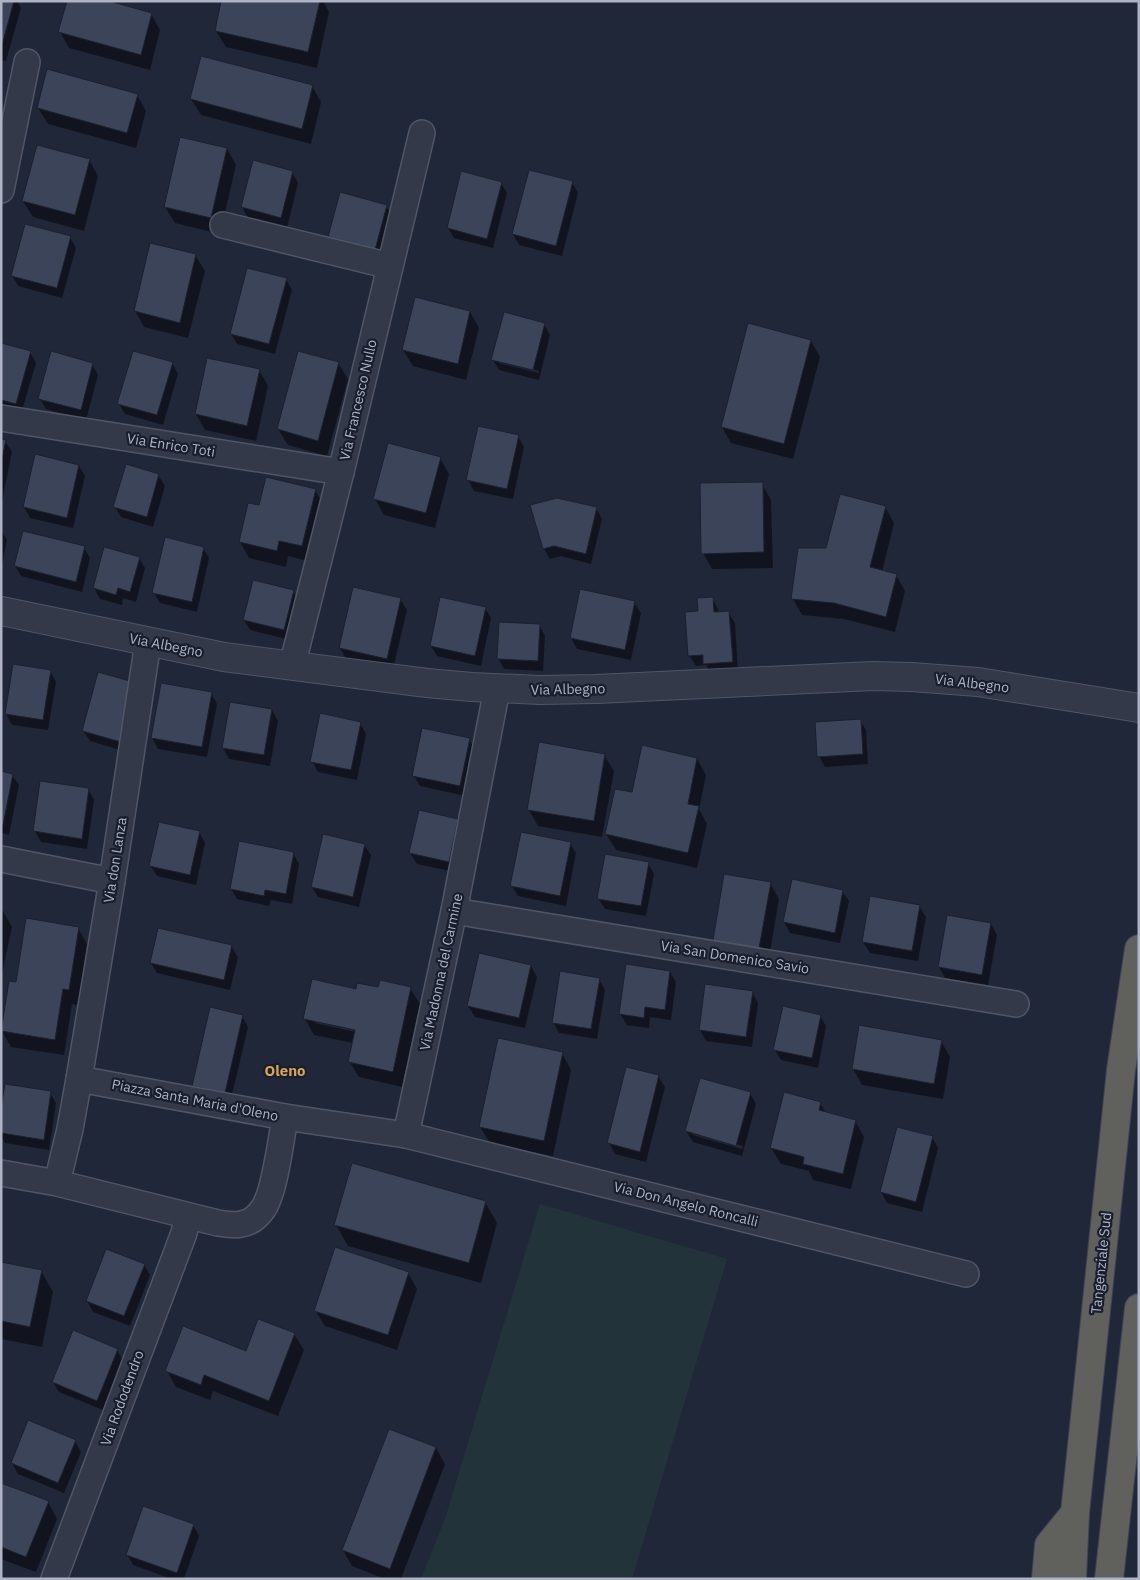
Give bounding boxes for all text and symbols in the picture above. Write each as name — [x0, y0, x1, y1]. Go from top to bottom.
street label: Via Francesco Nullo — [335, 338, 381, 462]
street label: Via Enrico Toti — [126, 429, 216, 461]
street label: Via Albegno — [128, 629, 204, 661]
street label: Via Albegno — [934, 670, 1010, 696]
street label: Via Albegno — [531, 679, 606, 699]
street label: Via don Lanza — [99, 815, 131, 904]
street label: Via Madonna del Carmine — [416, 892, 466, 1052]
street label: Via San Domenico Savio — [659, 936, 811, 978]
district label: Oleno — [264, 1061, 306, 1080]
street label: Piazza Santa Maria d'Oleno — [110, 1075, 280, 1125]
street label: Via Don Angelo Roncalli — [612, 1177, 760, 1231]
street label: Tangenziale Sud — [1087, 1211, 1115, 1315]
street label: Via Rododendro — [96, 1348, 148, 1448]

